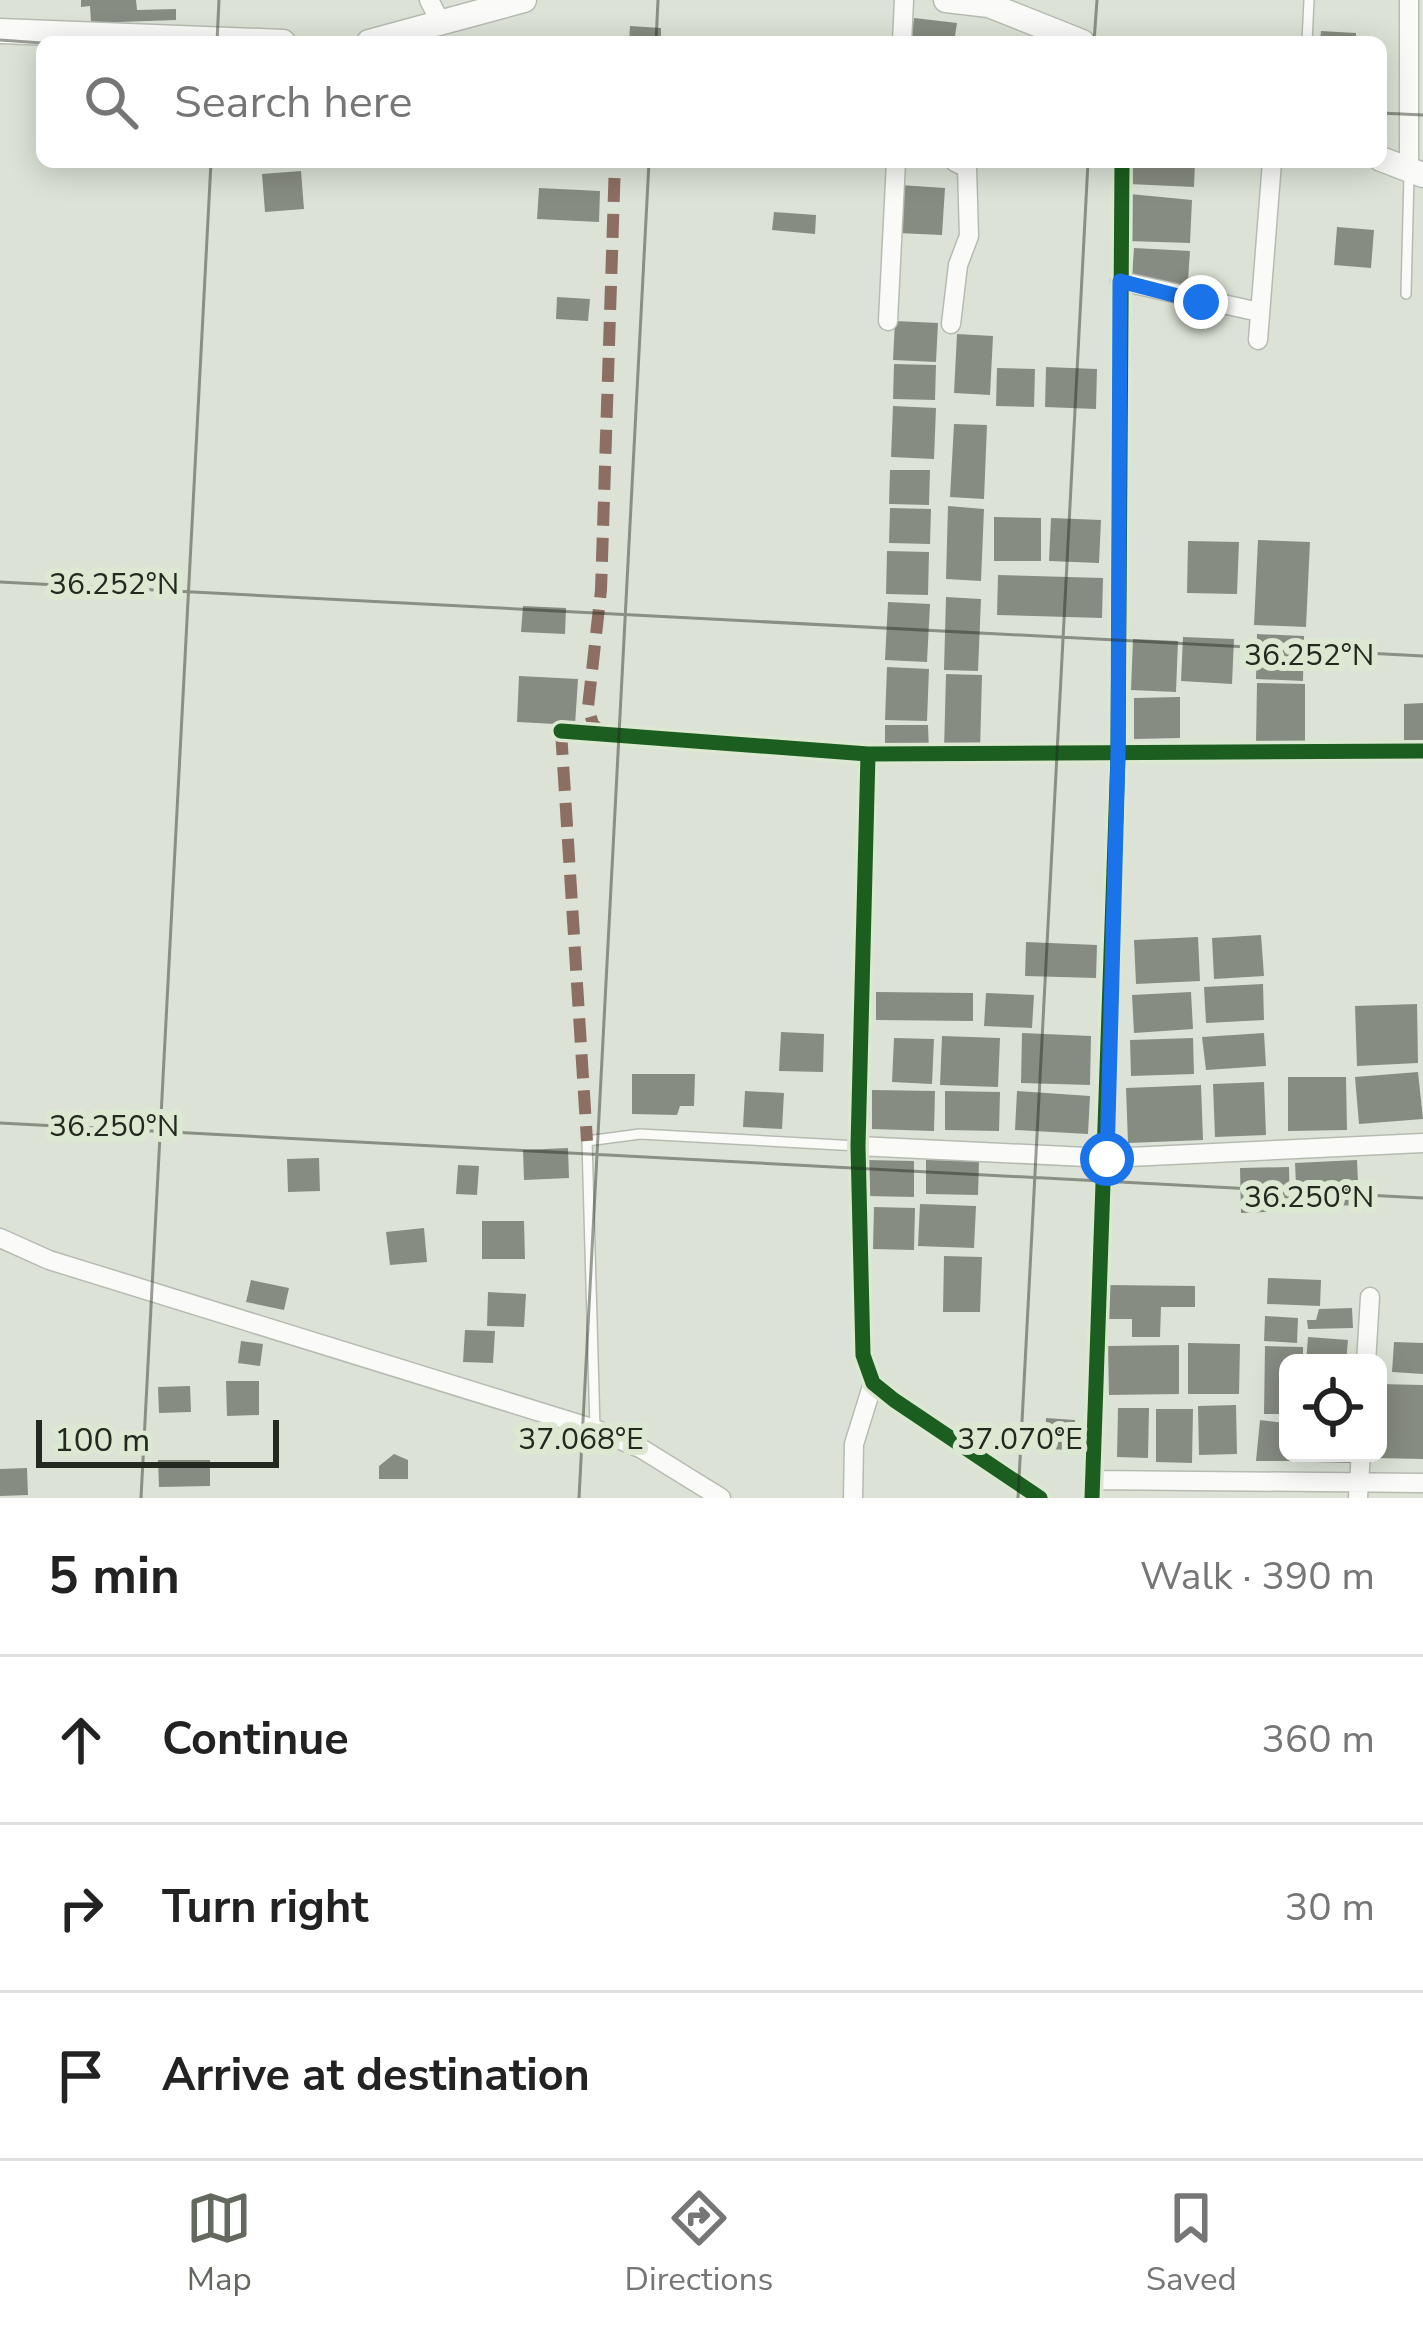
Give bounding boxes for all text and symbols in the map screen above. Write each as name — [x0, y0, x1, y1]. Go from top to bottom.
search box — [36, 36, 1387, 168]
icon: search — [78, 69, 144, 135]
text: Search here — [174, 72, 413, 133]
route end — [1174, 275, 1228, 329]
text: 36.252°N — [49, 564, 179, 605]
text: 36.252°N — [1244, 635, 1374, 676]
text: 36.250°N — [49, 1106, 179, 1147]
route start — [1080, 1132, 1134, 1186]
text: 36.250°N — [1244, 1177, 1374, 1218]
map controls — [1279, 1354, 1387, 1462]
button: locate — [1279, 1354, 1387, 1462]
scale bar — [36, 1414, 279, 1467]
text: 100 m — [54, 1418, 150, 1463]
text: 37.068°E — [518, 1419, 644, 1460]
text: 37.070°E — [957, 1419, 1083, 1460]
text: 5 min — [48, 1541, 180, 1611]
text: Walk · 390 m — [1140, 1550, 1375, 1603]
icon: ahead — [48, 1707, 114, 1773]
text: Continue — [162, 1709, 349, 1770]
text: 360 m — [1261, 1713, 1375, 1766]
icon: right — [48, 1875, 114, 1941]
text: Turn right — [162, 1877, 369, 1938]
text: 30 m — [1285, 1881, 1375, 1934]
icon: arrive — [48, 2043, 114, 2109]
text: Arrive at destination — [162, 2045, 590, 2106]
tab: Map — [186, 2185, 252, 2302]
tab: Directions — [625, 2185, 773, 2302]
tab: Saved — [1146, 2185, 1237, 2302]

